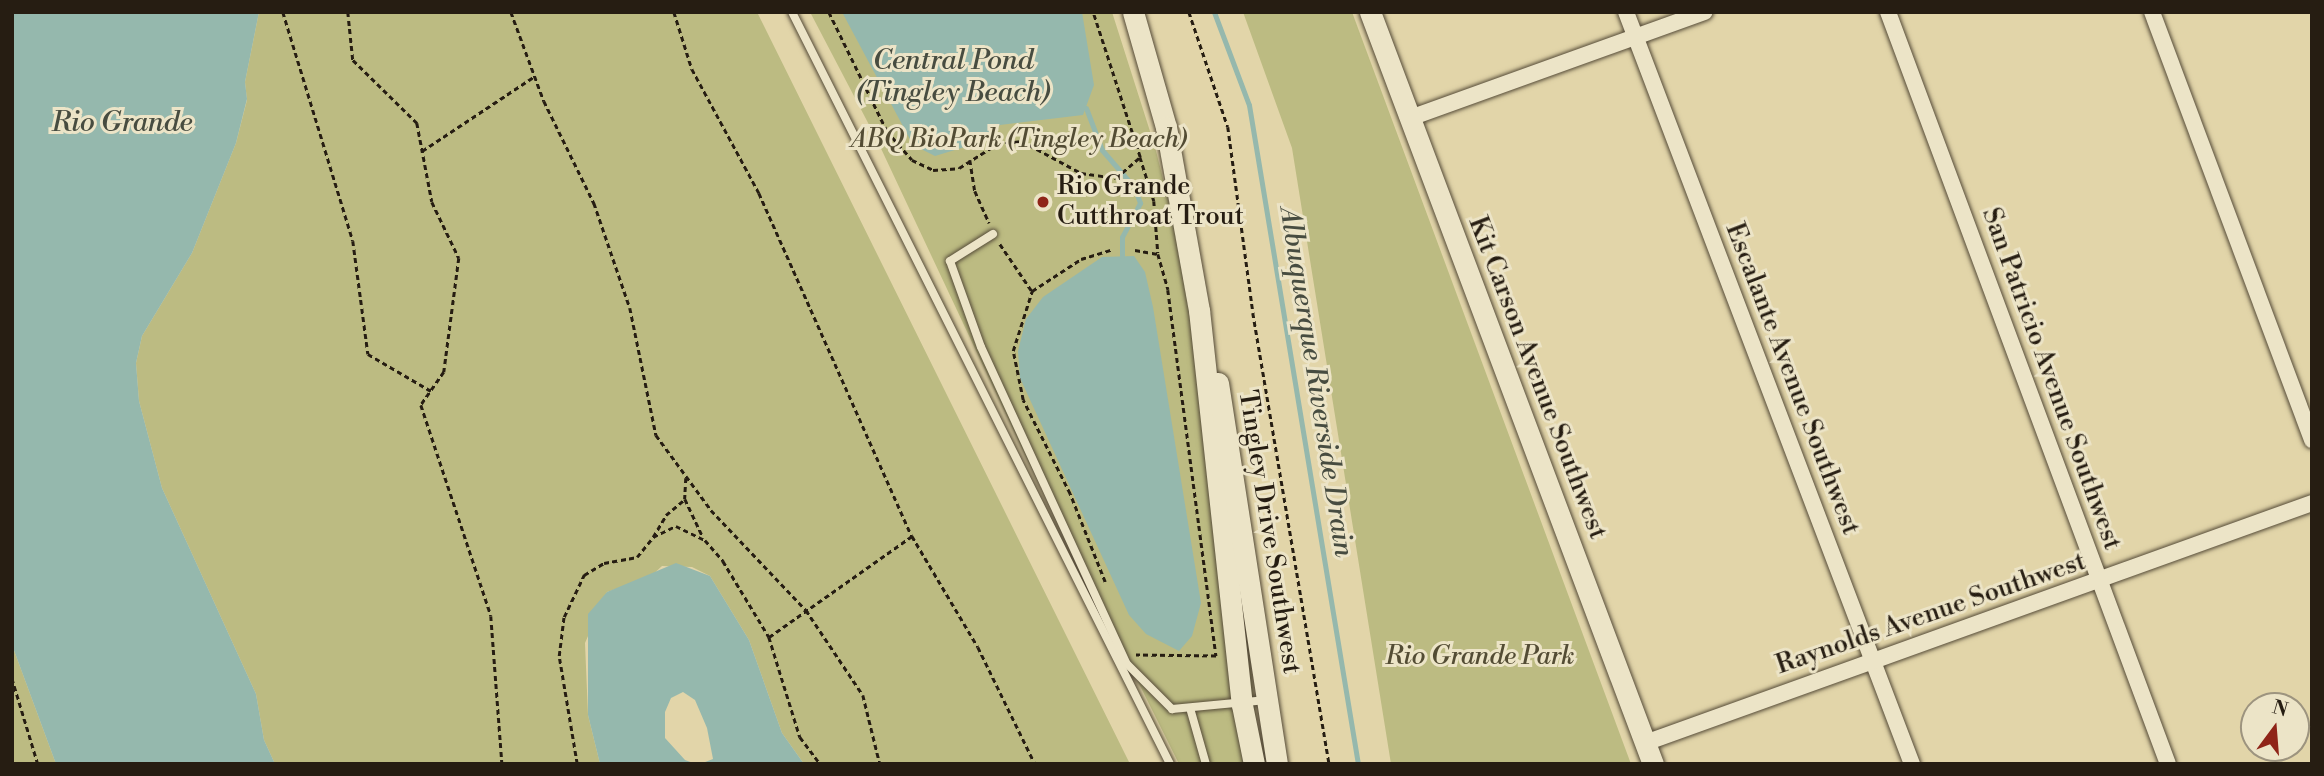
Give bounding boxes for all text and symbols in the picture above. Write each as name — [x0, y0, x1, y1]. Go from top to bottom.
water label: Central Pond (Tingley Beach) — [856, 44, 1050, 110]
water label: Rio Grande — [52, 106, 192, 140]
park label: ABQ BioPark (Tingley Beach) — [851, 124, 1187, 156]
place label: Rio Grande Cutthroat Trout — [1057, 171, 1244, 232]
marker: Rio Grande Cutthroat Trout — [1035, 194, 1051, 210]
street label: San Patricio Avenue Southwest — [1974, 204, 2128, 554]
water label: Albuquerque Riverside Drain — [1272, 205, 1360, 559]
street label: Kit Carson Avenue Southwest — [1461, 212, 1613, 544]
street label: Escalante Avenue Southwest — [1718, 219, 1866, 539]
street label: Tingley Drive Southwest — [1231, 388, 1307, 676]
street label: Raynolds Avenue Southwest — [1772, 546, 2090, 682]
park label: Rio Grande Park — [1385, 641, 1575, 673]
north arrow — [2240, 692, 2310, 762]
text: N — [2270, 695, 2291, 722]

